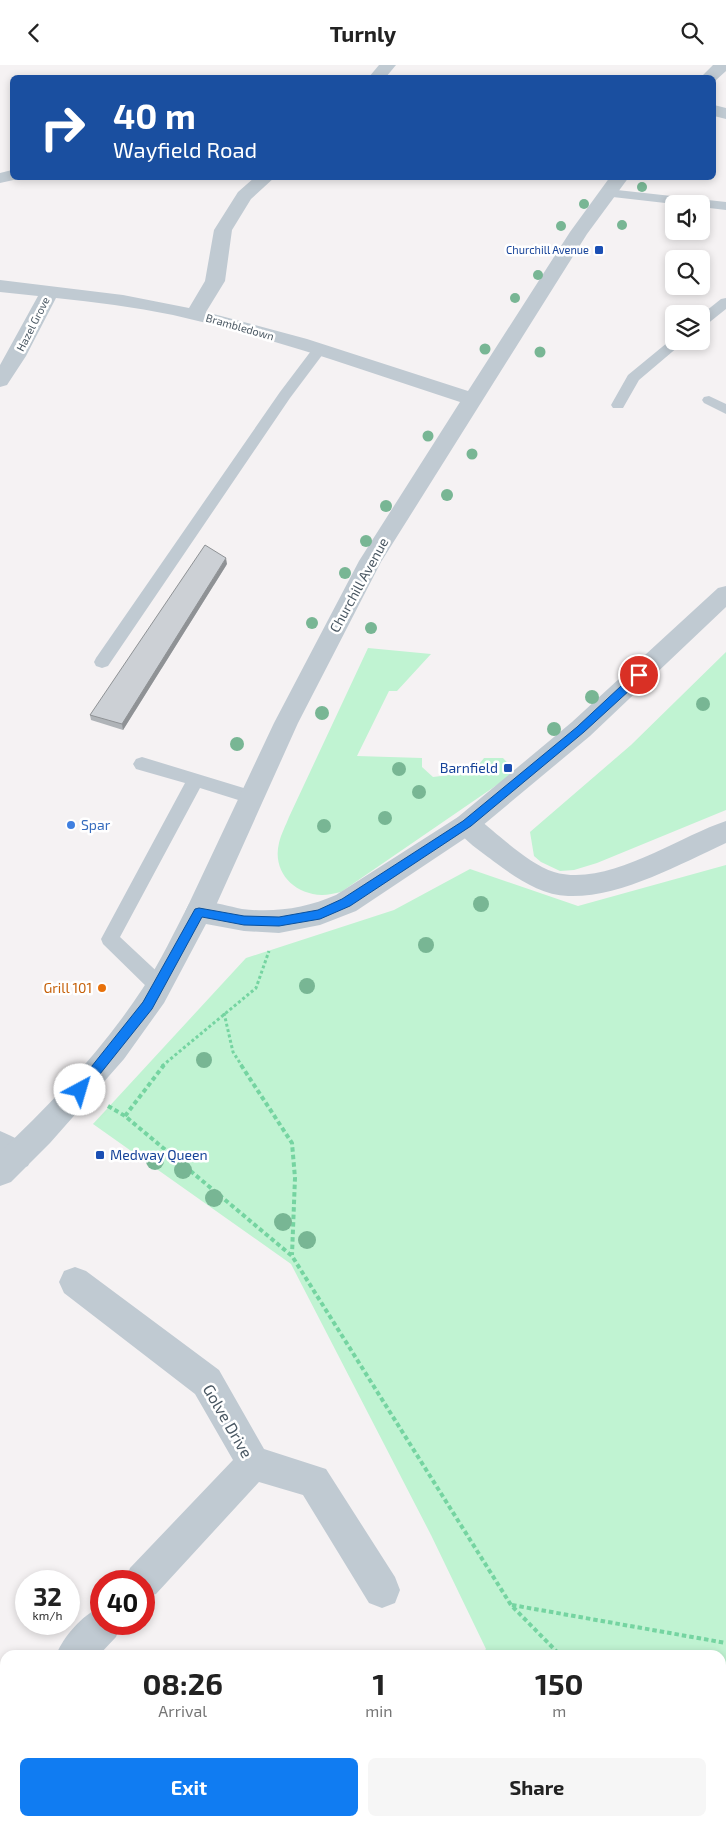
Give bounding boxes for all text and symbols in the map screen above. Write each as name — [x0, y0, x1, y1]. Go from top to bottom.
icon: back — [20, 19, 48, 47]
icon: search — [678, 19, 706, 47]
text: Turnly — [330, 20, 396, 46]
text: 40 m — [113, 94, 196, 136]
icon: right — [30, 95, 95, 160]
text: Wayfield Road — [113, 136, 257, 162]
map controls — [665, 195, 710, 350]
button: sound — [665, 195, 710, 240]
place label: Churchill Avenue — [506, 243, 589, 256]
marker: Churchill Avenue — [593, 244, 605, 256]
button: search — [665, 250, 710, 295]
street label: Hazel Grove — [13, 294, 52, 353]
button: layers — [665, 305, 710, 350]
street label: Brambledown — [205, 311, 276, 342]
street label: Churchill Avenue — [326, 534, 392, 635]
pin — [618, 654, 660, 696]
icon: arrive — [625, 661, 653, 689]
place label: Barnfield — [440, 759, 498, 776]
marker: Barnfield — [502, 762, 514, 774]
place label: Spar — [81, 816, 111, 833]
marker: Spar — [65, 819, 77, 831]
place label: Grill 101 — [43, 979, 92, 996]
marker: Grill 101 — [96, 982, 108, 994]
position arrow — [53, 1063, 105, 1115]
place label: Medway Queen — [110, 1146, 208, 1163]
marker: Medway Queen — [94, 1149, 106, 1161]
street label: Golve Drive — [200, 1380, 257, 1461]
speed limit sign: 40 — [90, 1570, 155, 1635]
text: 32 — [33, 1581, 62, 1611]
text: km/h — [33, 1608, 62, 1622]
text: 08:26 — [142, 1665, 223, 1701]
text: 1 — [373, 1665, 385, 1701]
text: 150 — [535, 1665, 584, 1701]
text: Arrival — [158, 1701, 207, 1720]
text: min — [365, 1701, 393, 1720]
text: m — [552, 1701, 566, 1720]
button: Exit — [20, 1758, 358, 1816]
button: Share — [368, 1758, 706, 1816]

